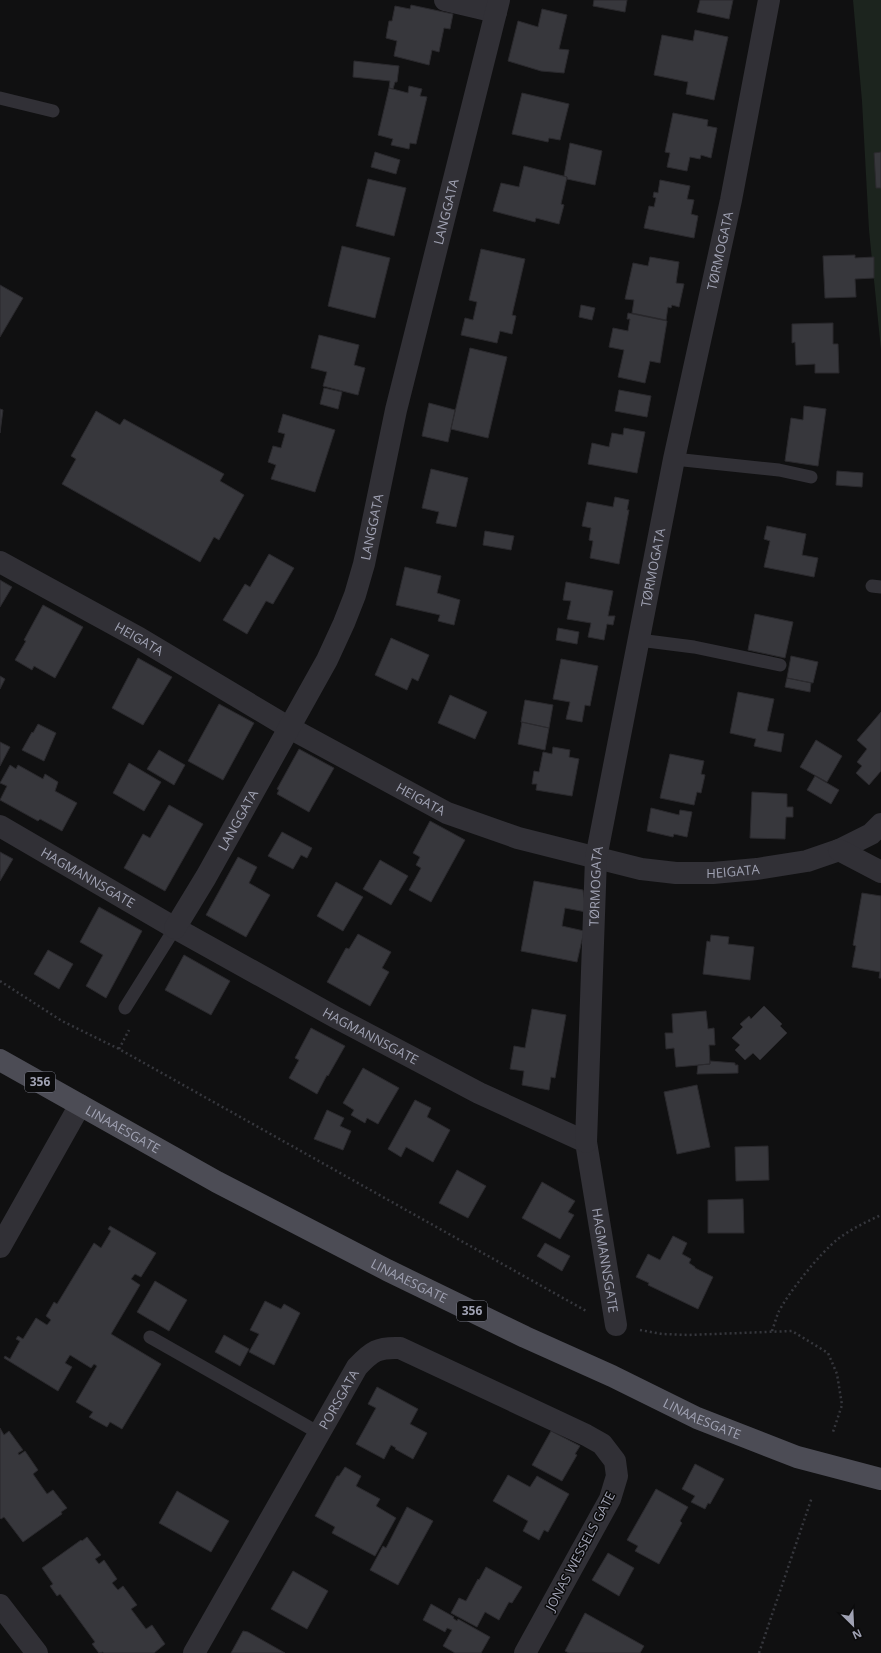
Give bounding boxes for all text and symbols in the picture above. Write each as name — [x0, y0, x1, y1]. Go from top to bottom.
street label: LANGGATA — [429, 176, 463, 247]
street label: TØRMOGATA — [702, 209, 737, 292]
street label: LANGGATA — [356, 491, 388, 562]
street label: TØRMOGATA — [636, 526, 669, 609]
street label: HEIGATA — [112, 618, 168, 660]
street label: HEIGATA — [393, 778, 449, 820]
street label: LANGGATA — [214, 785, 262, 854]
street label: HAGMANNSGATE — [38, 843, 138, 912]
street label: TØRMOGATA — [585, 844, 607, 927]
street label: HEIGATA — [706, 860, 761, 882]
street label: HAGMANNSGATE — [320, 1003, 422, 1069]
road number: 356 — [25, 1072, 55, 1092]
street label: LINAAESGATE — [82, 1101, 164, 1157]
street label: HAGMANNSGATE — [588, 1206, 623, 1314]
street label: LINAAESGATE — [368, 1254, 450, 1307]
road number: 356 — [457, 1301, 487, 1321]
street label: PORSGATA — [314, 1365, 363, 1433]
street label: LINAAESGATE — [660, 1394, 744, 1443]
street label: JONAS WESSELS GATE — [540, 1488, 619, 1615]
north arrow — [833, 1605, 873, 1645]
text: N — [850, 1626, 864, 1643]

